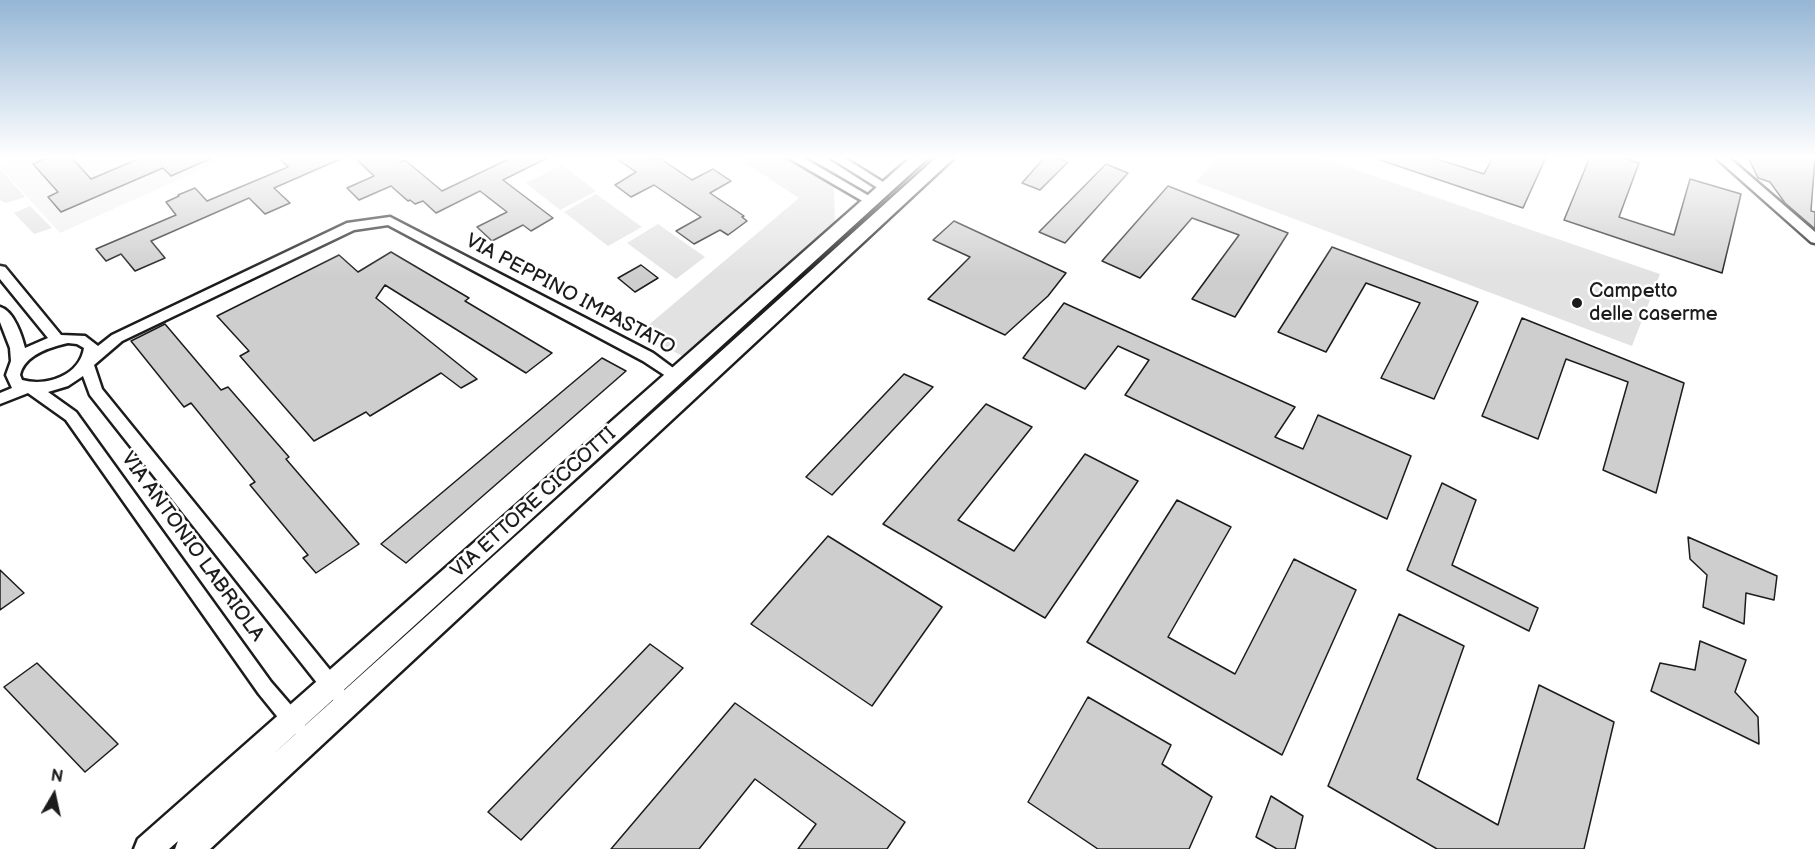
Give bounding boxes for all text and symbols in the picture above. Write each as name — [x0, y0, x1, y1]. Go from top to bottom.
street label: VIA PEPPINO IMPASTATO — [461, 230, 679, 360]
place label: Campetto delle caserme — [1589, 280, 1718, 327]
marker: Campetto delle caserme — [1570, 296, 1584, 310]
street label: VIA ETTORE CICCOTTI — [447, 423, 621, 583]
street label: VIA ANTONIO LABRIOLA — [115, 448, 269, 646]
north arrow — [24, 765, 84, 825]
text: N — [49, 766, 64, 787]

